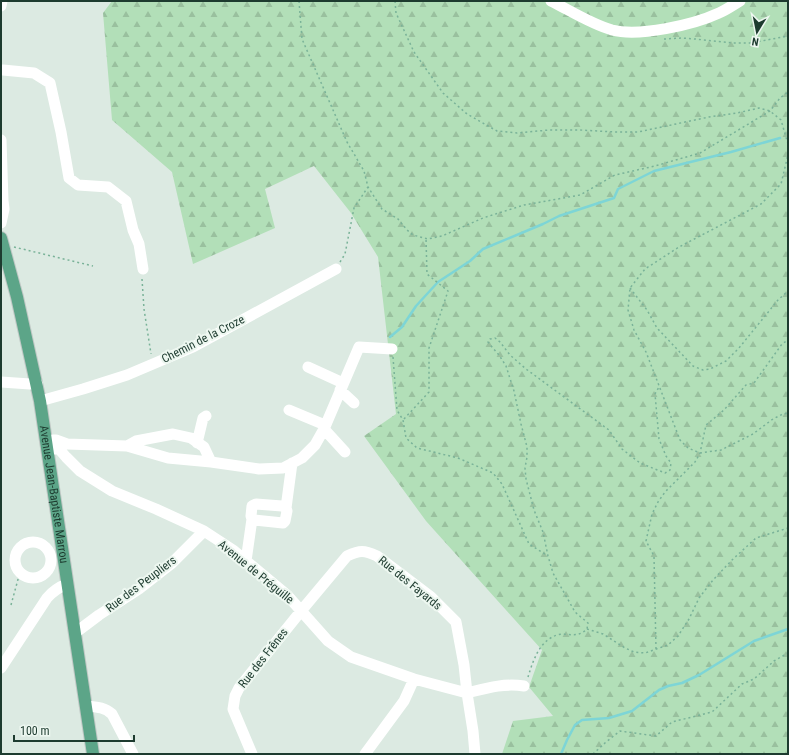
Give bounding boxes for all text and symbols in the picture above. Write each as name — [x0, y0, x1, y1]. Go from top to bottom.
north arrow — [737, 12, 777, 52]
text: N — [751, 34, 760, 48]
street label: Chemin de la Croze — [159, 312, 247, 366]
street label: Avenue Jean-Baptiste Marrou — [37, 424, 71, 564]
street label: Avenue de Préguille — [215, 537, 297, 607]
street label: Rue des Peupliers — [103, 553, 179, 615]
street label: Rue des Fayards — [376, 553, 444, 613]
street label: Rue des Frênes — [235, 625, 291, 691]
scale bar — [14, 717, 134, 743]
text: 100 m — [20, 724, 50, 738]

